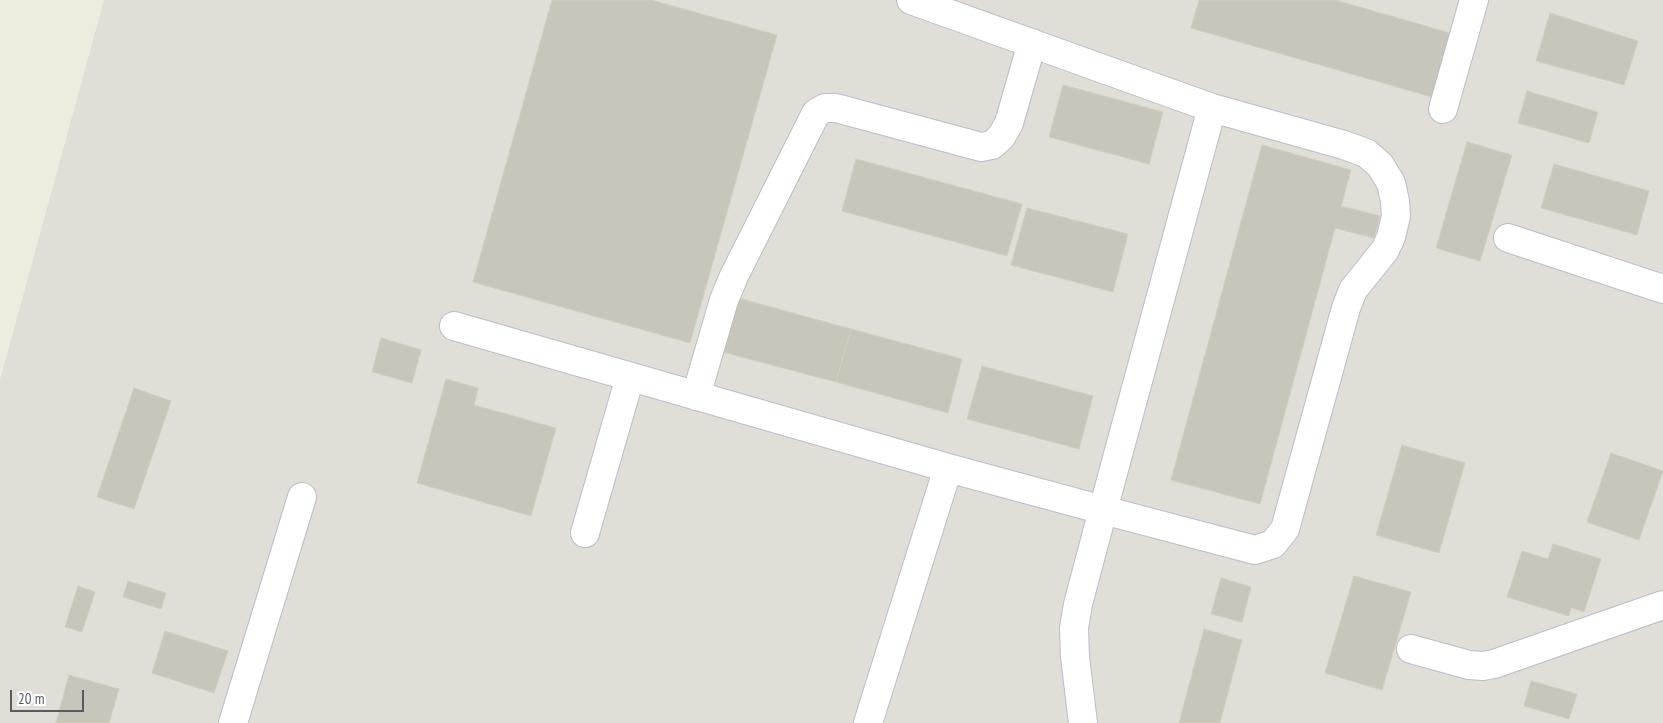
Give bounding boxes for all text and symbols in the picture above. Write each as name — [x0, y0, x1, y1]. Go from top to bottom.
scale bar — [12, 680, 86, 712]
text: 20 m — [18, 689, 44, 708]

